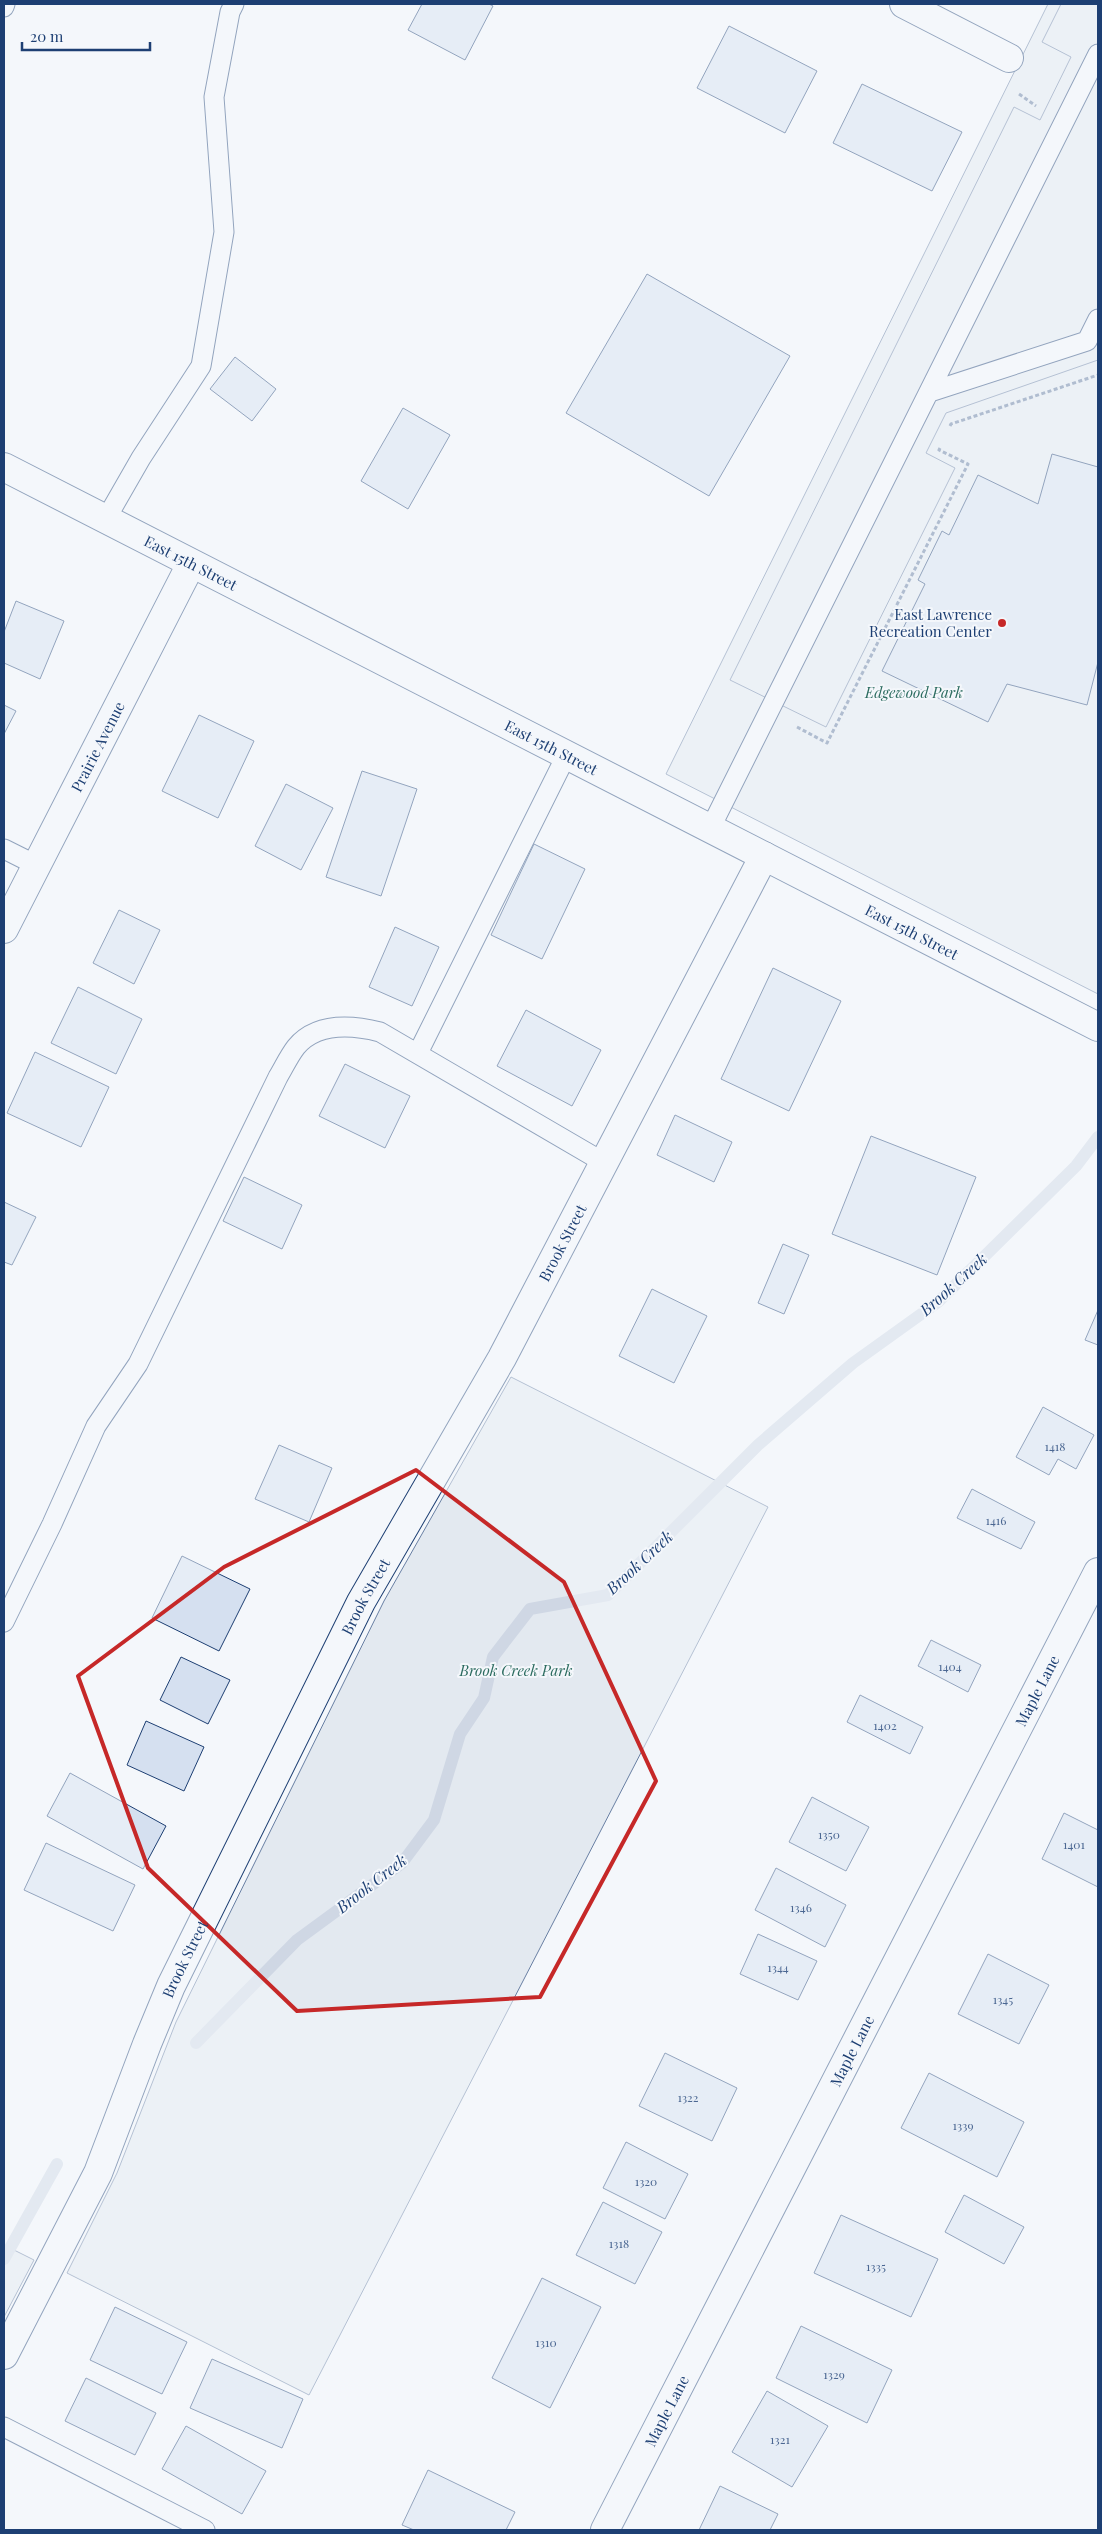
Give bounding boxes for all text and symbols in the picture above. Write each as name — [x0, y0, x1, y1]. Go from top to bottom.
scale bar — [22, 20, 150, 52]
text: 20 m — [30, 26, 64, 46]
street label: East 15th Street — [141, 531, 241, 595]
place label: East Lawrence Recreation Center — [869, 604, 992, 641]
marker: East Lawrence Recreation Center — [996, 617, 1008, 629]
park label: Edgewood Park — [864, 682, 963, 702]
street label: Prairie Avenue — [66, 698, 129, 795]
street label: East 15th Street — [502, 715, 602, 780]
street label: East 15th Street — [862, 900, 963, 964]
street label: Brook Street — [534, 1200, 591, 1285]
water label: Brook Creek — [914, 1248, 991, 1320]
house number: 1418 — [1044, 1438, 1066, 1454]
house number: 1416 — [985, 1512, 1007, 1528]
water label: Brook Creek — [600, 1526, 677, 1599]
street label: Brook Street — [336, 1554, 395, 1638]
street label: Maple Lane — [1010, 1652, 1064, 1730]
house number: 1404 — [938, 1658, 962, 1674]
park label: Brook Creek Park — [459, 1660, 573, 1680]
house number: 1402 — [873, 1717, 897, 1733]
house number: 1350 — [818, 1826, 840, 1842]
house number: 1401 — [1063, 1836, 1086, 1852]
water label: Brook Creek — [331, 1849, 410, 1918]
house number: 1346 — [790, 1899, 812, 1915]
street label: Brook Street — [157, 1916, 212, 2001]
house number: 1344 — [767, 1959, 789, 1975]
house number: 1345 — [993, 1991, 1013, 2007]
street label: Maple Lane — [825, 2012, 878, 2090]
house number: 1322 — [677, 2089, 699, 2105]
house number: 1339 — [952, 2117, 974, 2133]
house number: 1320 — [635, 2173, 657, 2189]
house number: 1318 — [609, 2235, 629, 2251]
house number: 1335 — [866, 2258, 886, 2274]
house number: 1310 — [535, 2334, 557, 2350]
house number: 1329 — [823, 2366, 845, 2382]
street label: Maple Lane — [640, 2372, 693, 2450]
house number: 1321 — [770, 2431, 790, 2447]

